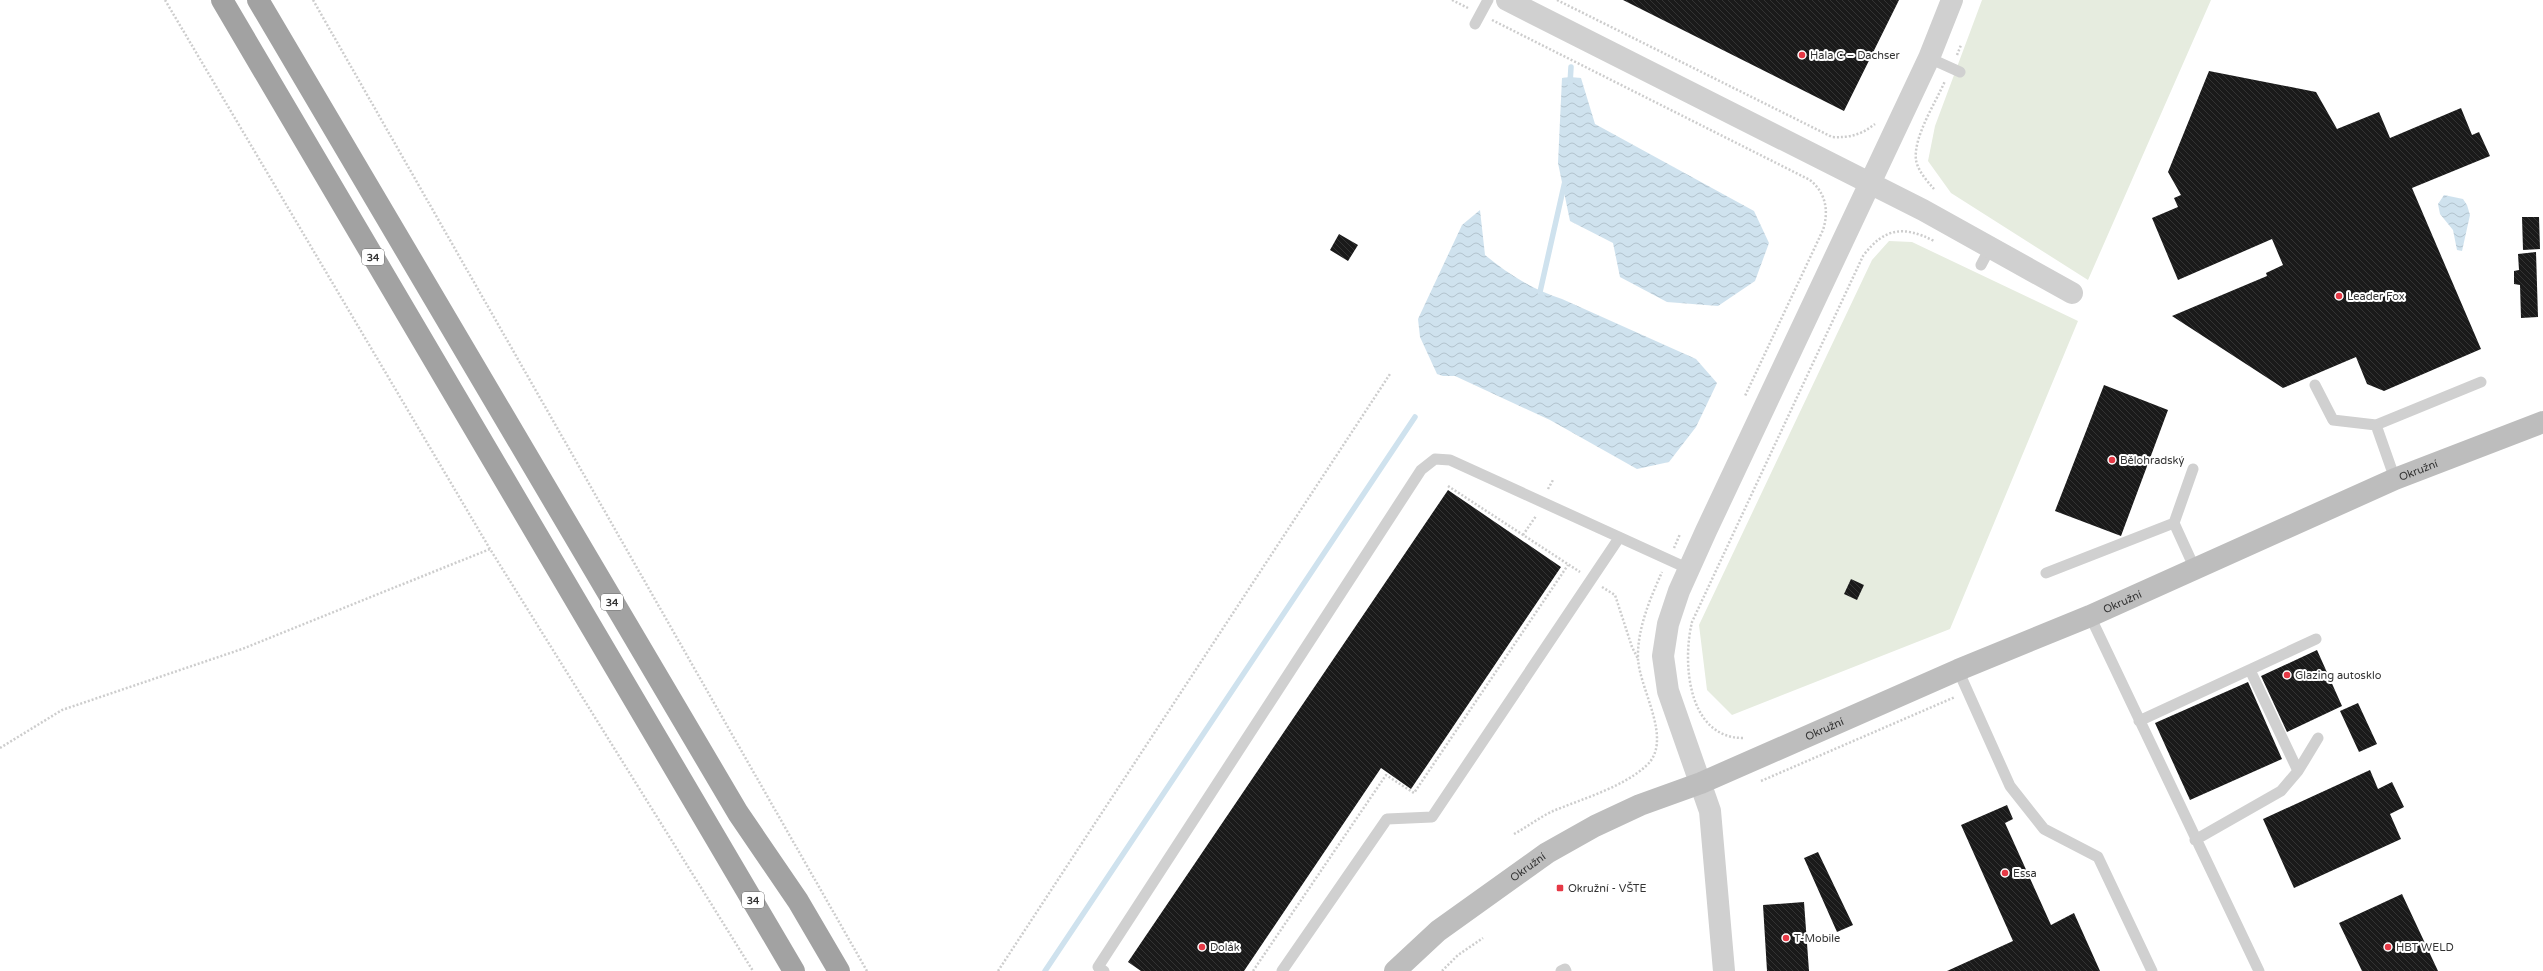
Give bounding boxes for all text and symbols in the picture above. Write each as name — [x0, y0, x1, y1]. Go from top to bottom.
place label: Hala C – Dachser — [1810, 49, 1901, 62]
marker: Hala C – Dachser — [1797, 50, 1807, 60]
road number: 34 — [362, 249, 384, 265]
place label: Leader Fox — [2347, 290, 2405, 303]
marker: Leader Fox — [2334, 291, 2344, 301]
place label: Bělohradský — [2120, 454, 2185, 467]
marker: Bělohradský — [2107, 455, 2117, 465]
street label: Okružní — [2397, 457, 2440, 484]
street label: Okružní — [2101, 588, 2144, 616]
road number: 34 — [601, 594, 623, 610]
place label: Glazing autosklo — [2295, 669, 2382, 682]
marker: Glazing autosklo — [2282, 670, 2292, 680]
street label: Okružní — [1803, 715, 1846, 743]
street label: Okružní — [1508, 850, 1549, 884]
place label: Essa — [2013, 867, 2037, 880]
marker: Essa — [2000, 868, 2010, 878]
place label: Okružní - VŠTE — [1568, 881, 1647, 895]
marker: Okružní - VŠTE — [1555, 883, 1565, 893]
road number: 34 — [742, 892, 764, 908]
place label: T-Mobile — [1794, 932, 1840, 945]
marker: T-Mobile — [1781, 933, 1791, 943]
place label: Dolák — [1210, 941, 1240, 954]
place label: HBT WELD — [2396, 941, 2454, 954]
marker: Dolák — [1197, 942, 1207, 952]
marker: HBT WELD — [2383, 942, 2393, 952]

